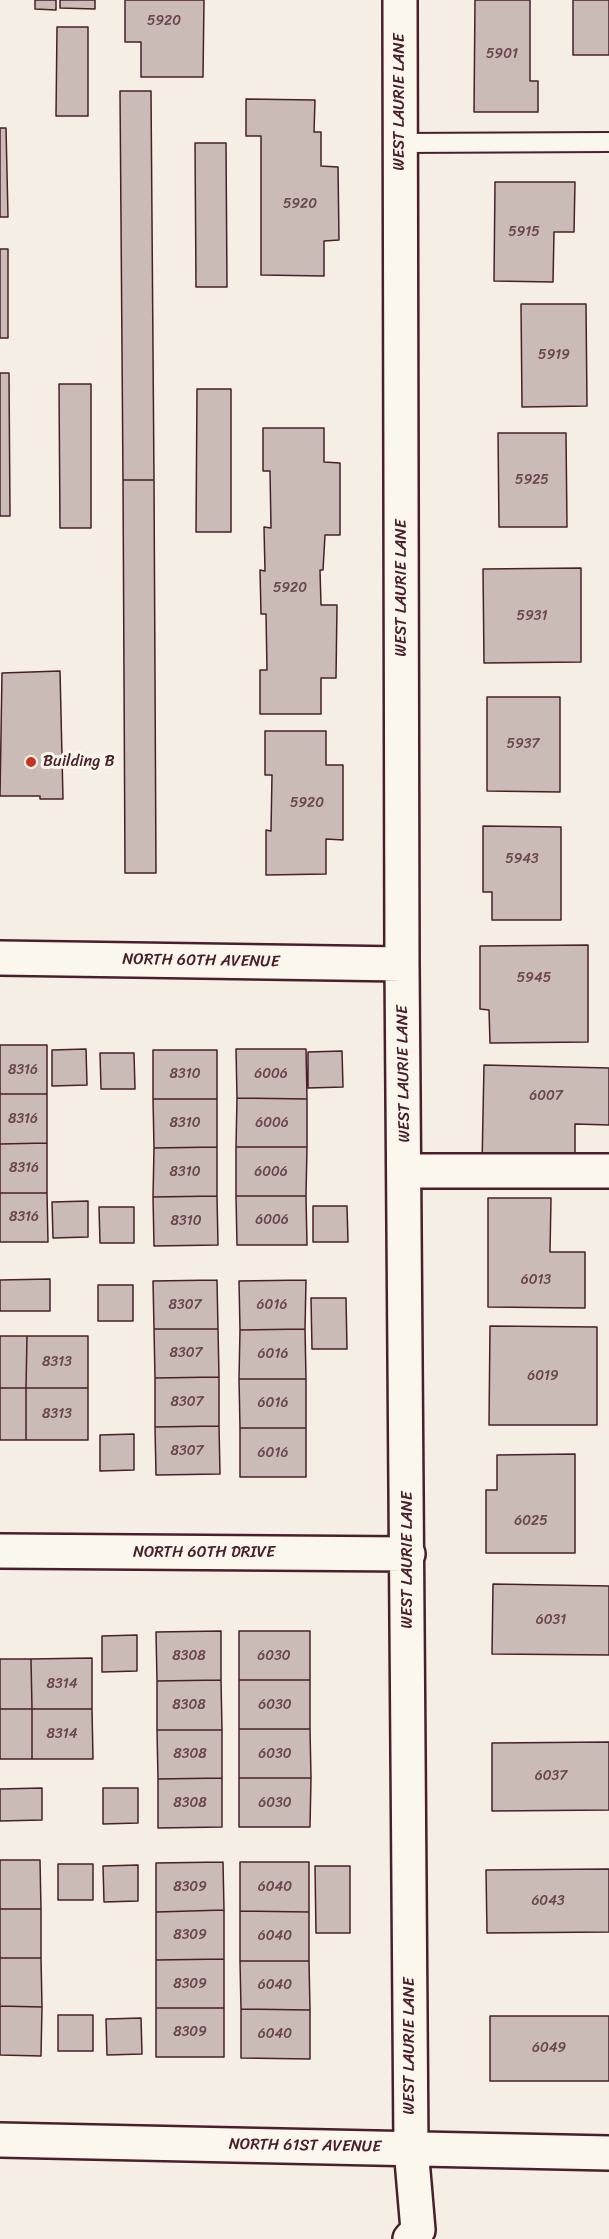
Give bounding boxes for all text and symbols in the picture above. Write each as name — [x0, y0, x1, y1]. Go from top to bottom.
house number: 5920 — [147, 13, 181, 29]
street label: WEST LAURIE LANE — [390, 33, 410, 171]
house number: 5901 — [486, 46, 518, 62]
house number: 5920 — [283, 196, 317, 212]
house number: 5915 — [508, 224, 540, 240]
house number: 5919 — [538, 347, 570, 363]
house number: 5925 — [515, 472, 549, 488]
street label: WEST LAURIE LANE — [392, 519, 412, 657]
house number: 5920 — [273, 580, 307, 596]
house number: 5931 — [517, 608, 547, 624]
house number: 5937 — [507, 736, 539, 752]
place label: Building B — [43, 752, 115, 772]
marker: Building B — [24, 755, 38, 769]
house number: 5920 — [290, 795, 324, 811]
house number: 5943 — [505, 851, 539, 867]
street label: NORTH 60TH AVENUE — [122, 950, 280, 972]
house number: 5945 — [517, 970, 551, 986]
street label: WEST LAURIE LANE — [393, 1005, 415, 1143]
house number: 8316 — [8, 1062, 38, 1078]
house number: 8310 — [170, 1066, 200, 1082]
house number: 6006 — [254, 1066, 288, 1082]
house number: 6007 — [529, 1088, 563, 1104]
house number: 8316 — [8, 1111, 38, 1127]
house number: 8310 — [170, 1115, 200, 1131]
house number: 6006 — [255, 1115, 289, 1131]
house number: 8316 — [9, 1160, 39, 1176]
house number: 8310 — [170, 1164, 200, 1180]
house number: 6006 — [254, 1164, 288, 1180]
house number: 8316 — [9, 1209, 39, 1225]
house number: 6006 — [255, 1212, 289, 1228]
house number: 8310 — [171, 1213, 201, 1229]
house number: 6013 — [521, 1272, 551, 1288]
house number: 8307 — [169, 1297, 201, 1313]
house number: 6016 — [257, 1297, 287, 1313]
house number: 8307 — [170, 1345, 202, 1361]
house number: 6016 — [258, 1346, 288, 1362]
house number: 8313 — [42, 1354, 72, 1370]
house number: 6019 — [527, 1368, 559, 1384]
house number: 8307 — [171, 1394, 203, 1410]
house number: 6016 — [258, 1395, 288, 1411]
house number: 8313 — [42, 1406, 72, 1422]
house number: 8307 — [171, 1443, 203, 1459]
house number: 6016 — [258, 1445, 288, 1461]
street label: WEST LAURIE LANE — [398, 1491, 418, 1629]
house number: 6025 — [514, 1513, 548, 1529]
street label: NORTH 60TH DRIVE — [133, 1543, 275, 1563]
house number: 6031 — [536, 1612, 566, 1628]
house number: 8308 — [172, 1648, 206, 1664]
house number: 6030 — [257, 1648, 291, 1664]
house number: 8314 — [47, 1676, 77, 1692]
house number: 8308 — [172, 1697, 206, 1713]
house number: 6030 — [258, 1697, 292, 1713]
house number: 8314 — [47, 1726, 77, 1742]
house number: 8308 — [173, 1746, 207, 1762]
house number: 6030 — [258, 1746, 292, 1762]
house number: 6037 — [535, 1768, 567, 1784]
house number: 8308 — [173, 1795, 207, 1811]
house number: 6030 — [258, 1795, 292, 1811]
house number: 8309 — [173, 1879, 207, 1895]
house number: 6040 — [258, 1879, 292, 1895]
house number: 6043 — [531, 1893, 565, 1909]
house number: 8309 — [173, 1927, 207, 1943]
house number: 6040 — [258, 1928, 292, 1944]
house number: 8309 — [173, 1976, 207, 1992]
house number: 6040 — [258, 1977, 292, 1993]
street label: WEST LAURIE LANE — [400, 1977, 420, 2115]
house number: 8309 — [173, 2024, 207, 2040]
house number: 6040 — [258, 2026, 292, 2042]
house number: 6049 — [532, 2040, 566, 2056]
street label: NORTH 61ST AVENUE — [229, 2135, 381, 2157]

